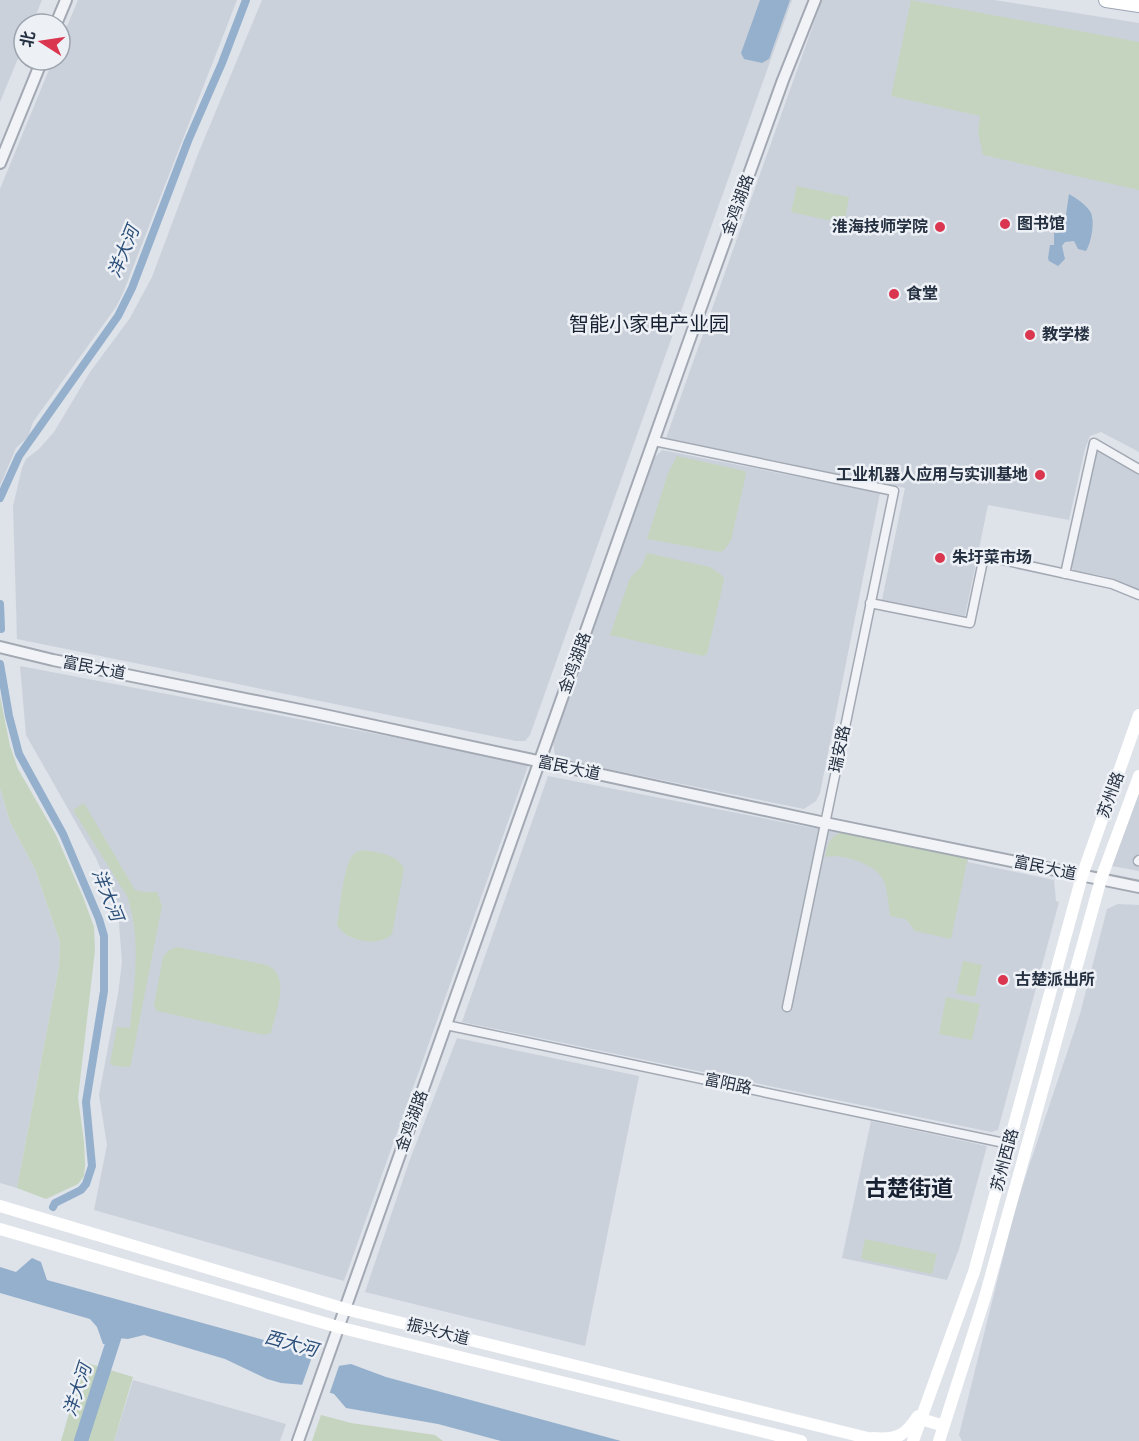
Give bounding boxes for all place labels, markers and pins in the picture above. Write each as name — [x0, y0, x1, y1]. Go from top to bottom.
place label: 图书馆 — [1017, 213, 1065, 235]
place label: 淮海技师学院 — [832, 216, 928, 238]
marker: 图书馆 — [998, 217, 1012, 231]
marker: 淮海技师学院 — [933, 220, 947, 234]
place label: 食堂 — [906, 283, 938, 305]
marker: 食堂 — [887, 287, 901, 301]
place label: 教学楼 — [1042, 324, 1090, 346]
marker: 教学楼 — [1023, 328, 1037, 342]
place label: 工业机器人应用与实训基地 — [836, 464, 1028, 486]
marker: 工业机器人应用与实训基地 — [1033, 468, 1047, 482]
place label: 朱圩菜市场 — [952, 547, 1032, 569]
marker: 朱圩菜市场 — [933, 551, 947, 565]
place label: 古楚派出所 — [1015, 969, 1095, 991]
marker: 古楚派出所 — [996, 973, 1010, 987]

